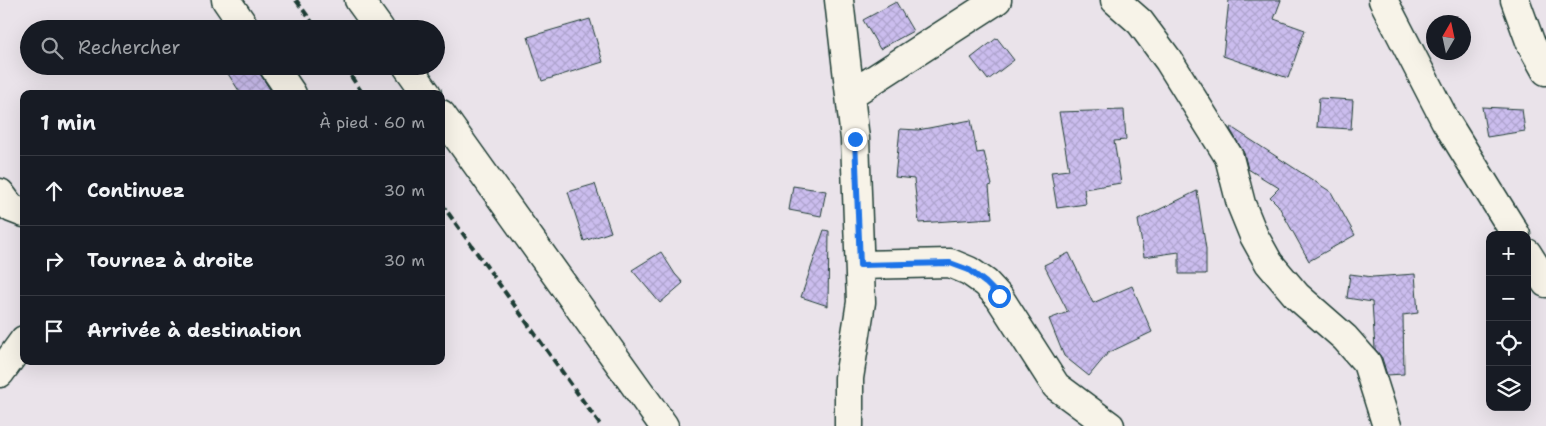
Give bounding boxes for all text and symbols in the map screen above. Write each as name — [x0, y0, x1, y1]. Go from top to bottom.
north arrow — [1426, 15, 1471, 60]
search box — [20, 20, 445, 75]
icon: search — [38, 34, 66, 62]
text: Rechercher — [78, 35, 181, 60]
text: 1 min — [40, 109, 96, 137]
text: À pied · 60 m — [319, 112, 425, 133]
route end — [844, 128, 867, 151]
icon: ahead — [40, 177, 68, 205]
text: Continuez — [87, 178, 185, 203]
text: 30 m — [384, 180, 425, 201]
map controls — [1486, 231, 1531, 411]
button: + — [1486, 231, 1531, 276]
icon: right — [40, 247, 68, 275]
text: Tournez à droite — [87, 248, 254, 273]
text: 30 m — [384, 250, 425, 271]
button: − — [1486, 276, 1531, 321]
route start — [988, 285, 1011, 308]
icon: arrive — [40, 317, 68, 345]
text: Arrivée à destination — [87, 318, 301, 343]
button: locate — [1486, 321, 1531, 366]
button: layers — [1486, 366, 1531, 411]

